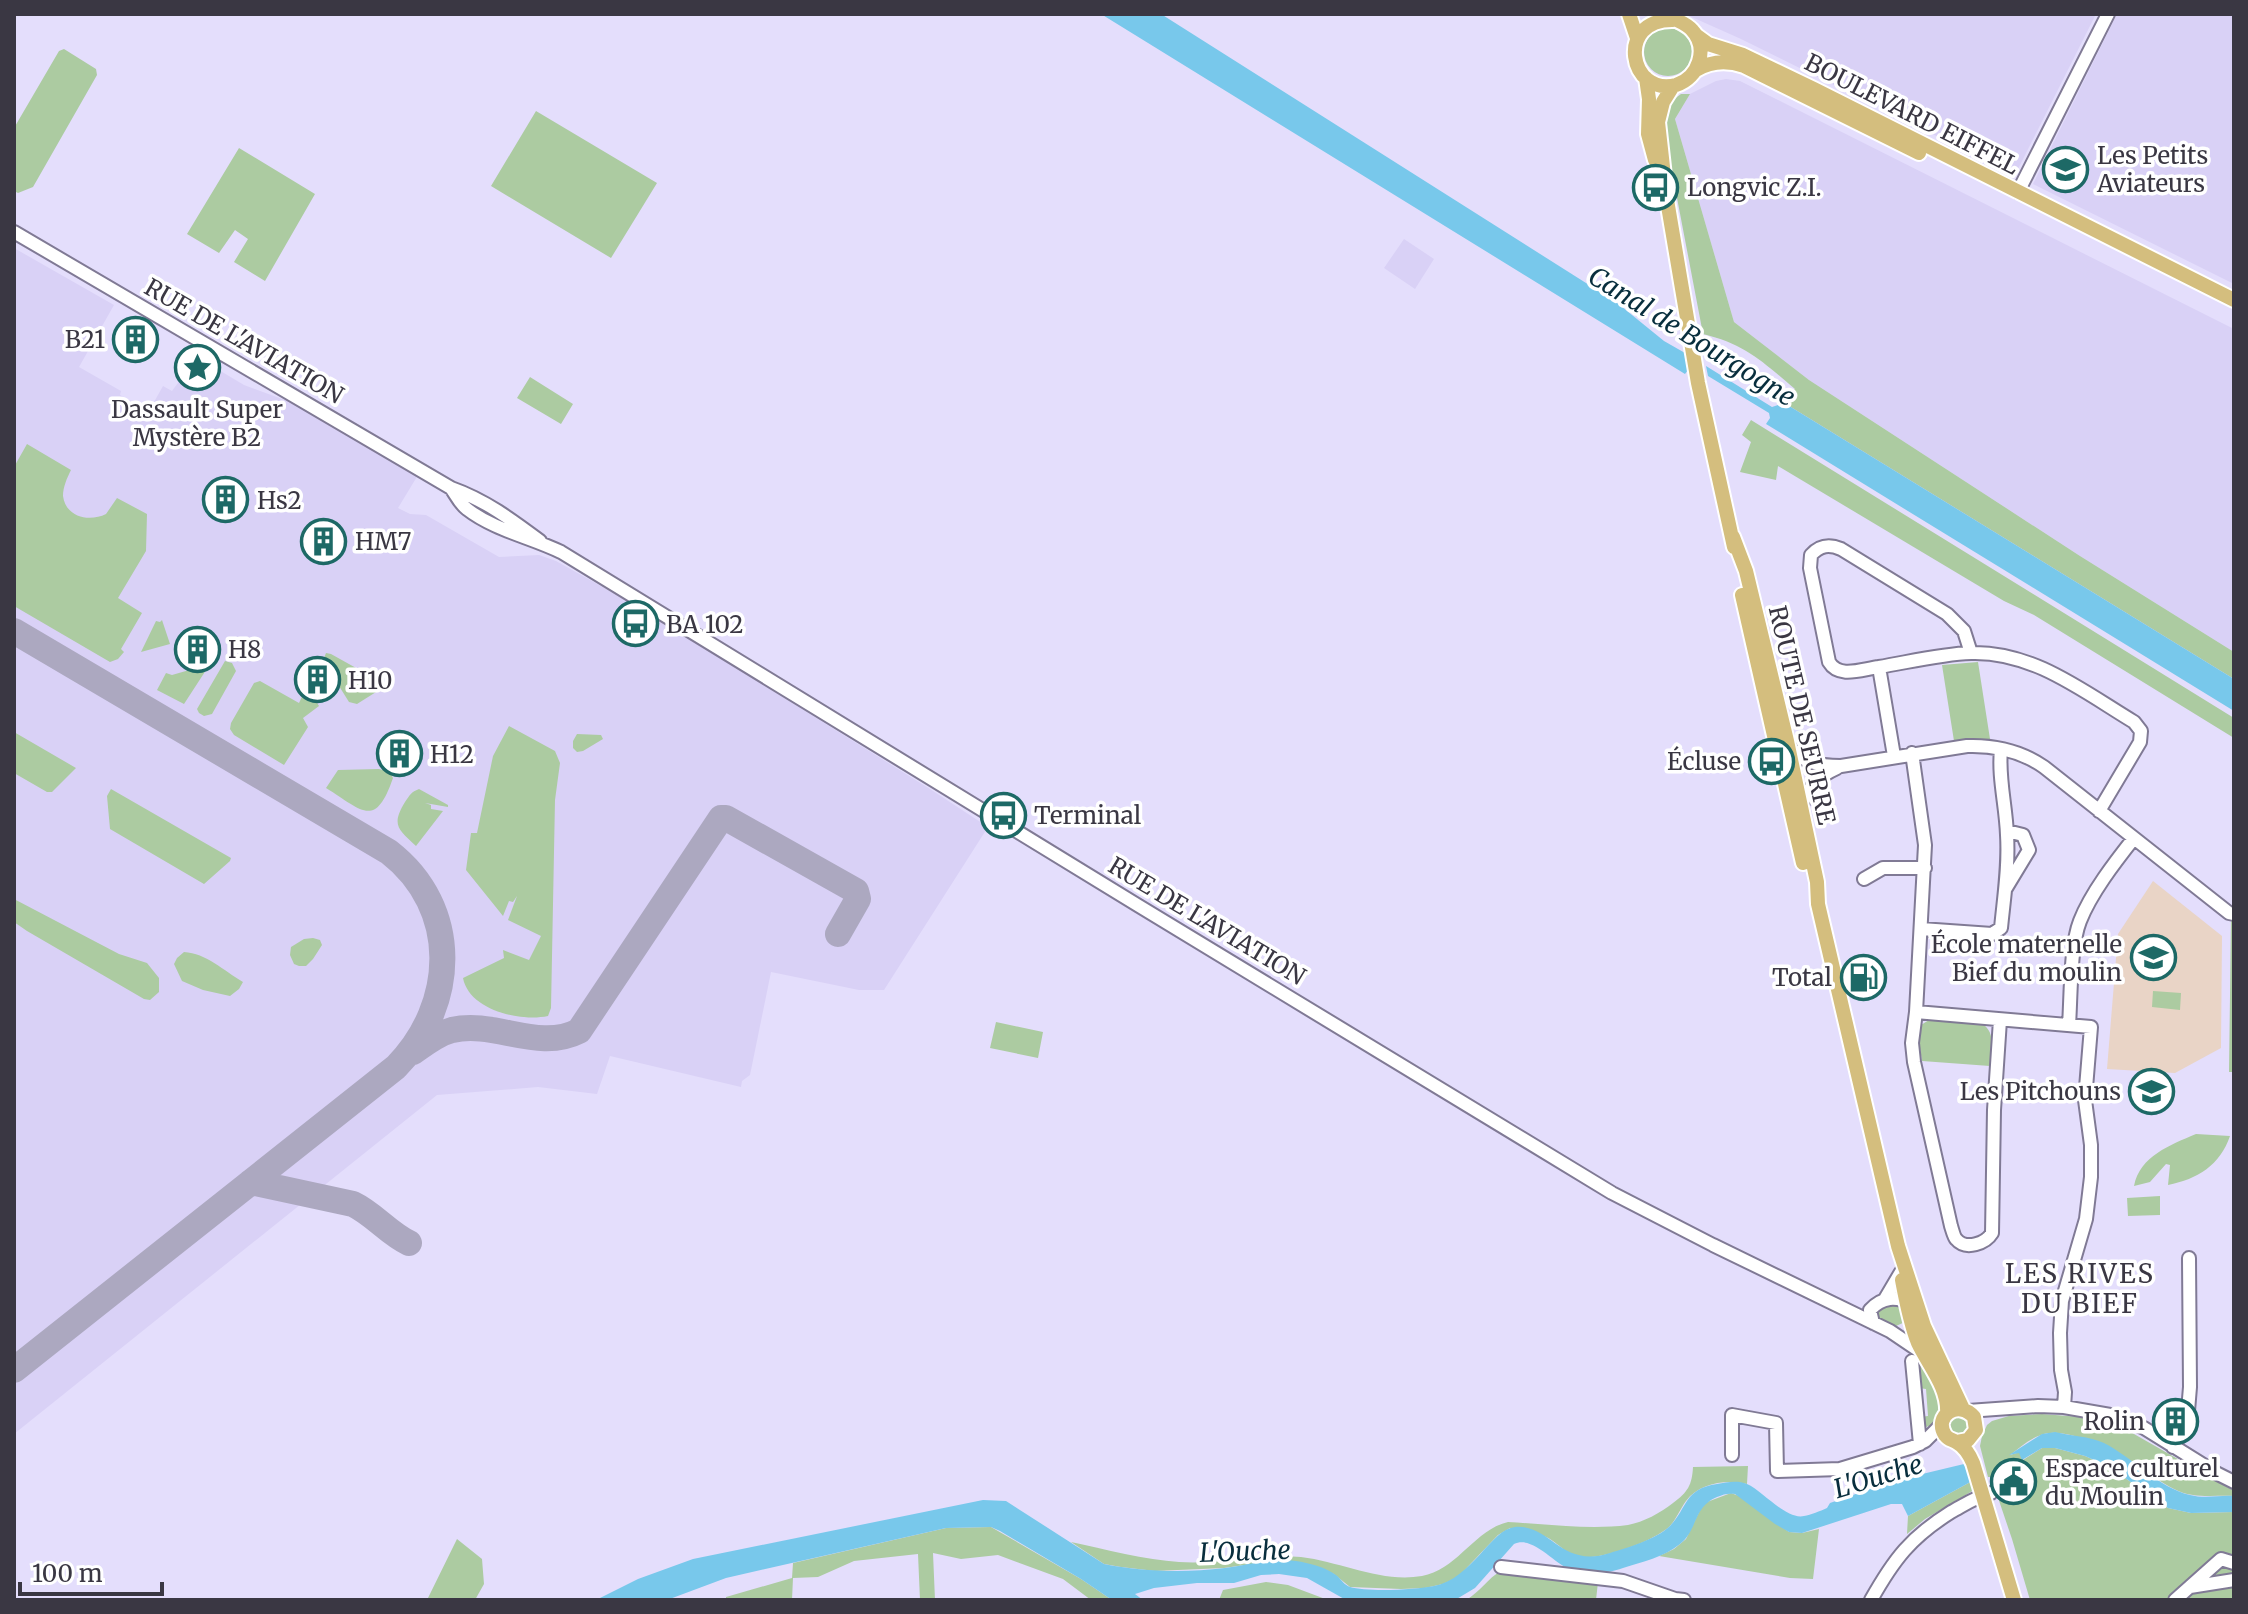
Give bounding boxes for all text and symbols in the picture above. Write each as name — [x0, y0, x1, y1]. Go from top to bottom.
street label: BOULEVARD EIFFEL — [1800, 47, 2024, 181]
place label: Les Petits Aviateurs — [2096, 140, 2208, 199]
school or university icon: Les Petits Aviateurs — [2042, 145, 2090, 193]
bus stop icon: Longvic Z.I. — [1632, 163, 1680, 211]
place label: Longvic Z.I. — [1687, 172, 1822, 203]
water label: Canal de Bourgogne — [1582, 259, 1802, 413]
street label: RUE DE L'AVIATION — [139, 271, 349, 411]
building icon: B21 — [112, 315, 160, 363]
place label: B21 — [65, 324, 105, 355]
place icon: Dassault Super Mystère B2 — [173, 343, 221, 391]
place label: Dassault Super Mystère B2 — [111, 394, 283, 453]
building icon: Hs2 — [202, 476, 250, 524]
place label: Hs2 — [257, 485, 302, 516]
building icon: HM7 — [300, 517, 348, 565]
place label: HM7 — [355, 526, 411, 557]
bus stop icon: BA 102 — [611, 600, 659, 648]
street label: ROUTE DE SEURRE — [1762, 603, 1842, 828]
place label: BA 102 — [666, 609, 744, 640]
building icon: H8 — [173, 625, 221, 673]
place label: H8 — [228, 634, 261, 665]
building icon: H10 — [293, 656, 341, 704]
place label: H10 — [348, 665, 392, 696]
building icon: H12 — [375, 730, 423, 778]
bus stop icon: Écluse — [1748, 737, 1796, 785]
place label: H12 — [430, 739, 474, 770]
place label: Écluse — [1667, 745, 1741, 777]
bus stop icon: Terminal — [979, 791, 1027, 839]
place label: Terminal — [1034, 800, 1141, 831]
street label: RUE DE L'AVIATION — [1103, 850, 1312, 992]
place label: École maternelle Bief du moulin — [1931, 928, 2122, 988]
school or university icon: École maternelle Bief du moulin — [2129, 934, 2177, 982]
fuel station icon: Total — [1839, 953, 1887, 1001]
place label: Total — [1772, 962, 1832, 993]
school or university icon: Les Pitchouns — [2128, 1067, 2176, 1115]
place label: Les Pitchouns — [1960, 1076, 2121, 1107]
district label: LES RIVES DU BIEF — [2005, 1257, 2155, 1320]
building icon: Rolin — [2152, 1397, 2200, 1445]
place label: Rolin — [2084, 1406, 2145, 1437]
water label: L'Ouche — [1830, 1447, 1926, 1505]
place label: Espace culturel du Moulin — [2045, 1453, 2219, 1512]
public building icon: Espace culturel du Moulin — [1990, 1458, 2038, 1506]
water label: L'Ouche — [1199, 1533, 1291, 1569]
scale bar — [20, 1546, 162, 1596]
text: 100 m — [32, 1558, 103, 1589]

